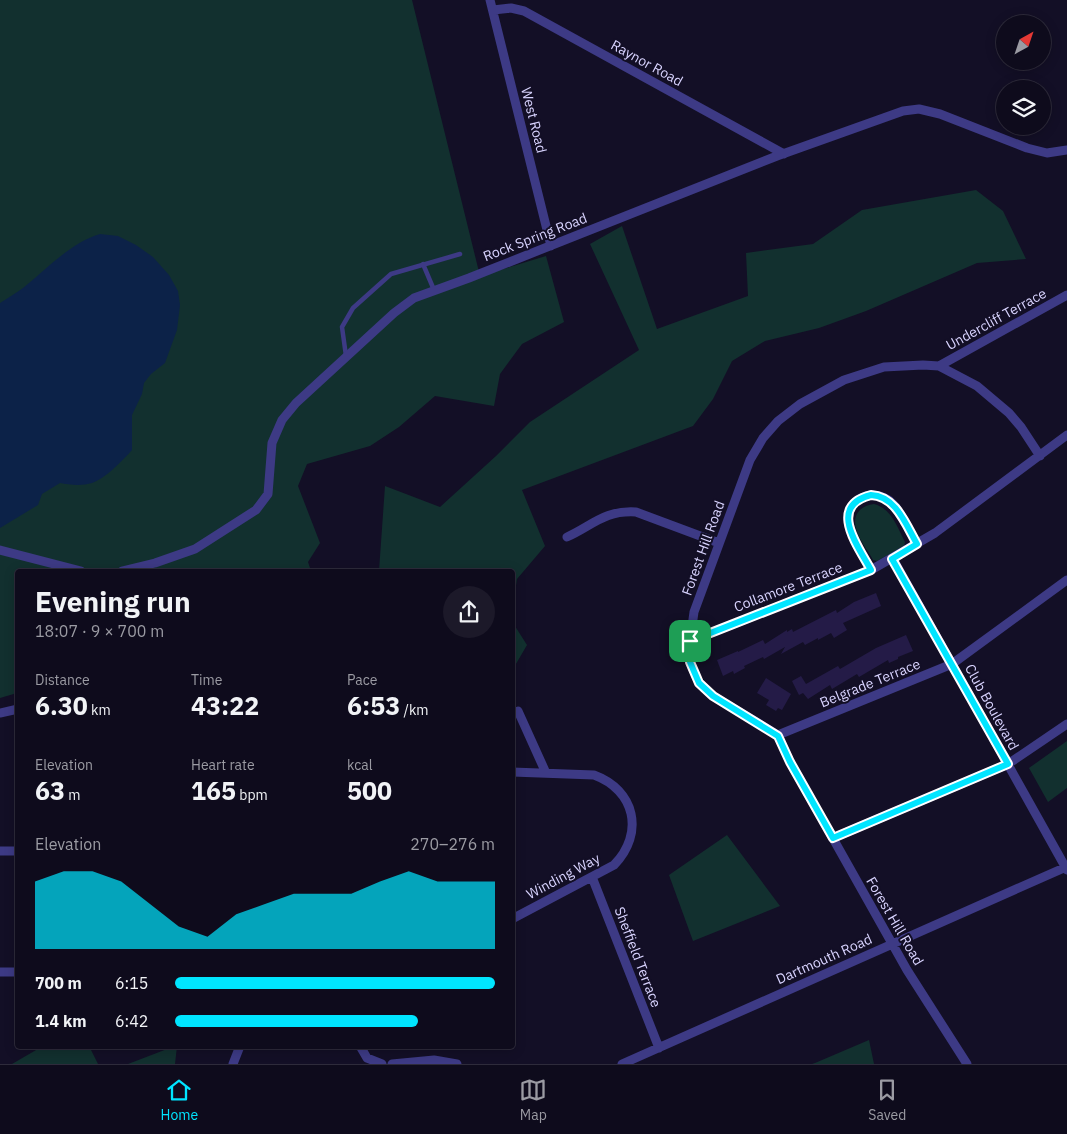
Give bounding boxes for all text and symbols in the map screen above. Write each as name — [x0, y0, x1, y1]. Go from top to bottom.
north arrow — [996, 15, 1051, 70]
map controls — [996, 15, 1051, 135]
street label: Raynor Road — [608, 36, 686, 90]
button: layers — [996, 80, 1051, 135]
street label: West Road — [517, 85, 551, 155]
street label: Rock Spring Road — [480, 209, 590, 265]
street label: Undercliff Terrace — [943, 284, 1050, 354]
street label: Forest Hill Road — [678, 498, 728, 598]
street label: Collamore Terrace — [731, 558, 845, 616]
text: Evening run — [35, 583, 191, 620]
button: share — [443, 586, 495, 638]
pin — [669, 620, 711, 662]
text: 18:07 · 9 × 700 m — [35, 621, 164, 641]
icon: arrive — [676, 627, 704, 655]
street label: Belgrade Terrace — [817, 655, 923, 711]
street label: Club Boulevard — [961, 661, 1023, 753]
text: Distance — [35, 671, 90, 689]
text: Time — [191, 671, 222, 689]
text: Pace — [347, 671, 377, 689]
text: 6.30 — [35, 689, 88, 722]
text: 43:22 — [191, 689, 259, 722]
text: 6:53 — [347, 689, 400, 722]
text: km — [88, 701, 111, 719]
text: /km — [400, 701, 429, 719]
text: Elevation — [35, 756, 93, 774]
text: Heart rate — [191, 756, 255, 774]
text: kcal — [347, 756, 372, 774]
text: 63 — [35, 774, 65, 807]
text: 165 — [191, 774, 236, 807]
text: 500 — [347, 774, 392, 807]
text: m — [65, 786, 81, 804]
text: bpm — [236, 786, 268, 804]
text: Elevation — [35, 834, 101, 854]
text: 270–276 m — [410, 834, 495, 854]
street label: Winding Way — [523, 849, 603, 903]
street label: Forest Hill Road — [862, 873, 928, 969]
street label: Sheffield Terrace — [611, 904, 666, 1010]
street label: Dartmouth Road — [773, 930, 875, 988]
text: 700 m — [35, 973, 82, 993]
text: 6:15 — [115, 973, 148, 993]
text: 1.4 km — [35, 1011, 86, 1031]
text: 6:42 — [115, 1011, 148, 1031]
tab: Home — [161, 1076, 198, 1124]
tab: Map — [519, 1076, 547, 1124]
tab: Saved — [868, 1076, 906, 1124]

